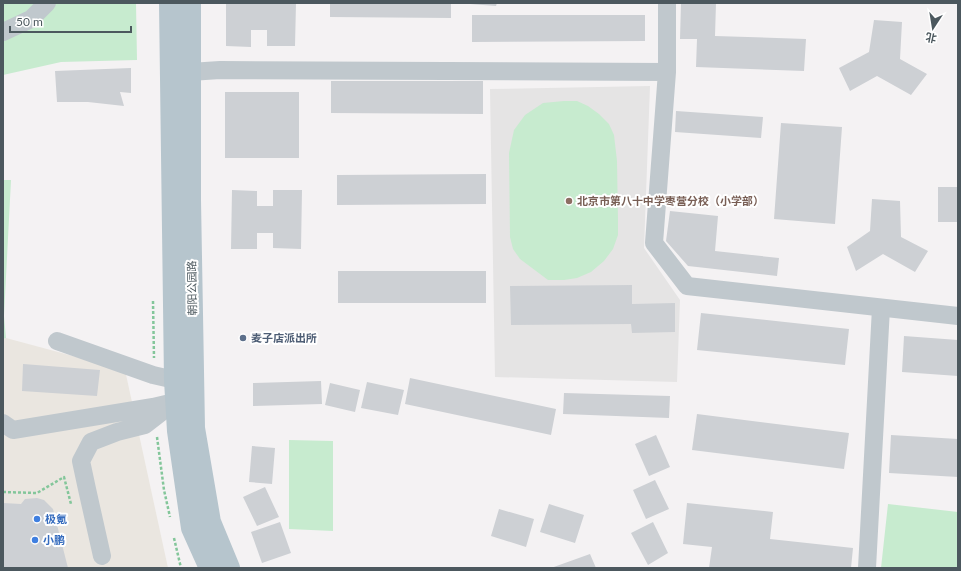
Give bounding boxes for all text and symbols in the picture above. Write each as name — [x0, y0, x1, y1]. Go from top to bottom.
scale bar — [10, 8, 131, 34]
north arrow — [913, 8, 953, 48]
text: 50 m — [16, 14, 43, 29]
text: 北 — [924, 31, 938, 46]
place label: 北京市第八十中学枣营分校（小学部） — [577, 194, 764, 207]
marker: 北京市第八十中学枣营分校（小学部） — [564, 196, 574, 206]
street label: 朝阳公园路 — [185, 260, 198, 316]
place label: 麦子店派出所 — [251, 331, 317, 344]
marker: 麦子店派出所 — [238, 333, 248, 343]
place label: 极氪 — [45, 512, 67, 525]
marker: 极氪 — [32, 514, 42, 524]
place label: 小鹏 — [43, 533, 65, 546]
marker: 小鹏 — [30, 535, 40, 545]

